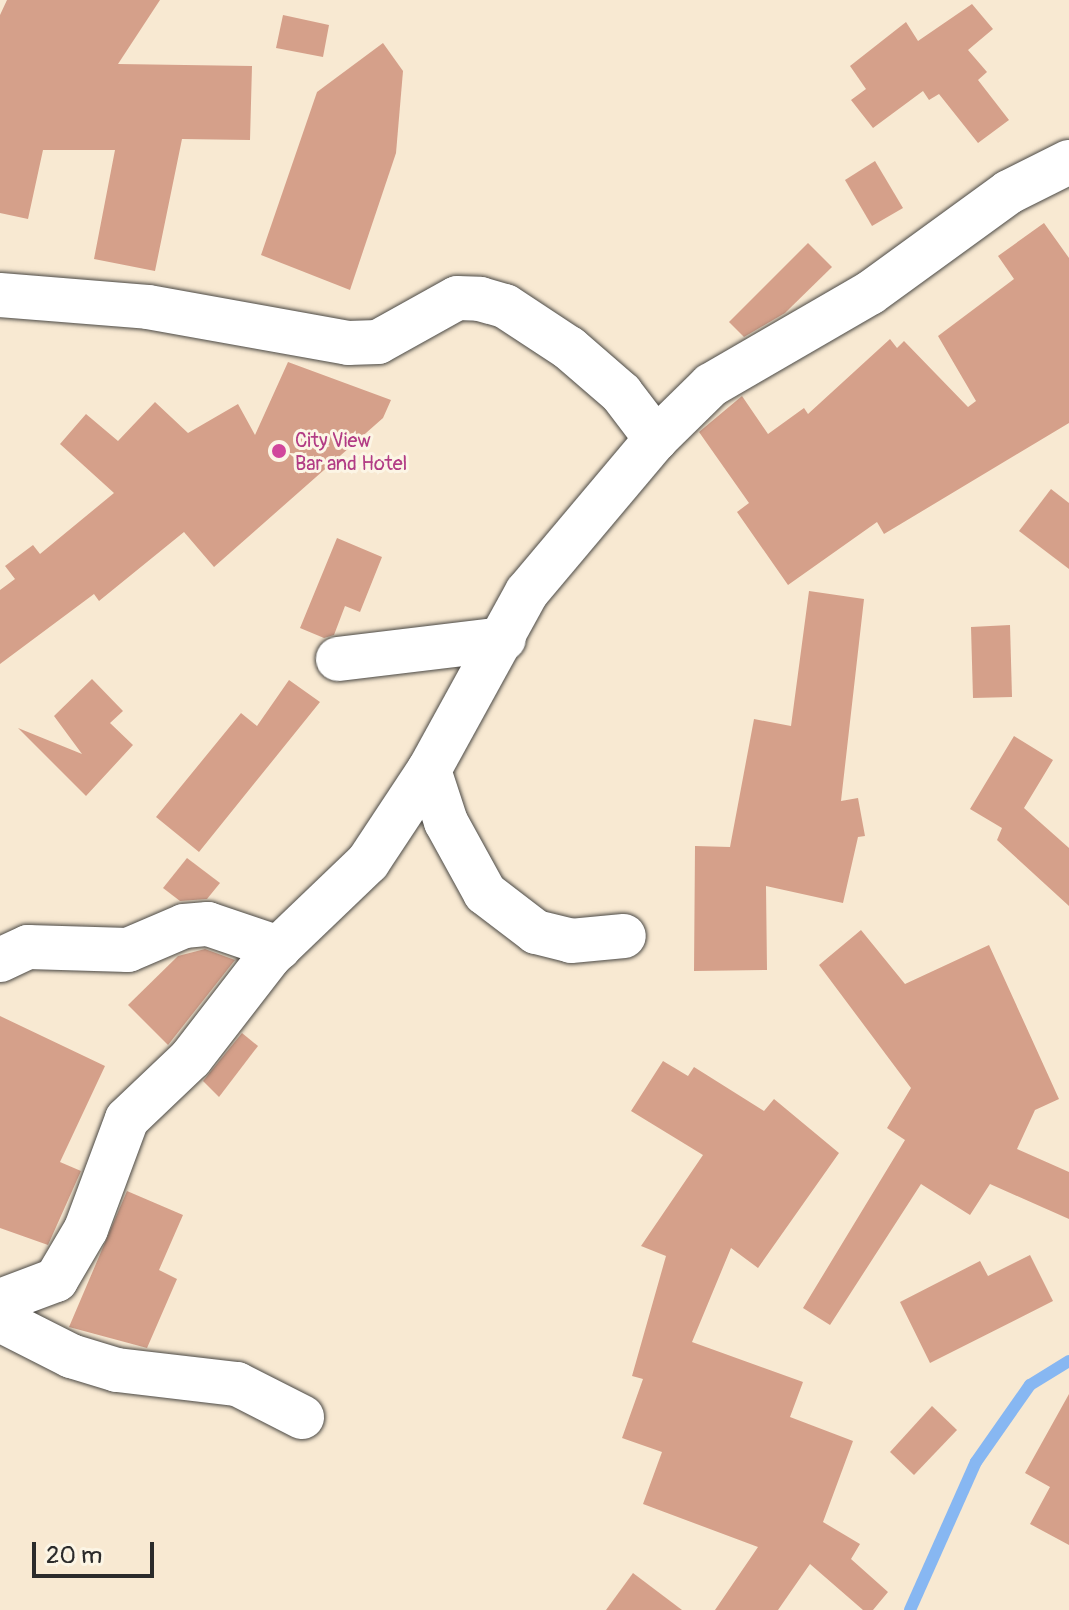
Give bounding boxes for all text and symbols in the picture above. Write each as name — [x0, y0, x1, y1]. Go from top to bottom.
place label: City View Bar and Hotel — [295, 428, 407, 475]
marker: City View Bar and Hotel — [270, 442, 288, 460]
scale bar — [36, 1526, 158, 1576]
text: 20 m — [46, 1541, 102, 1570]

